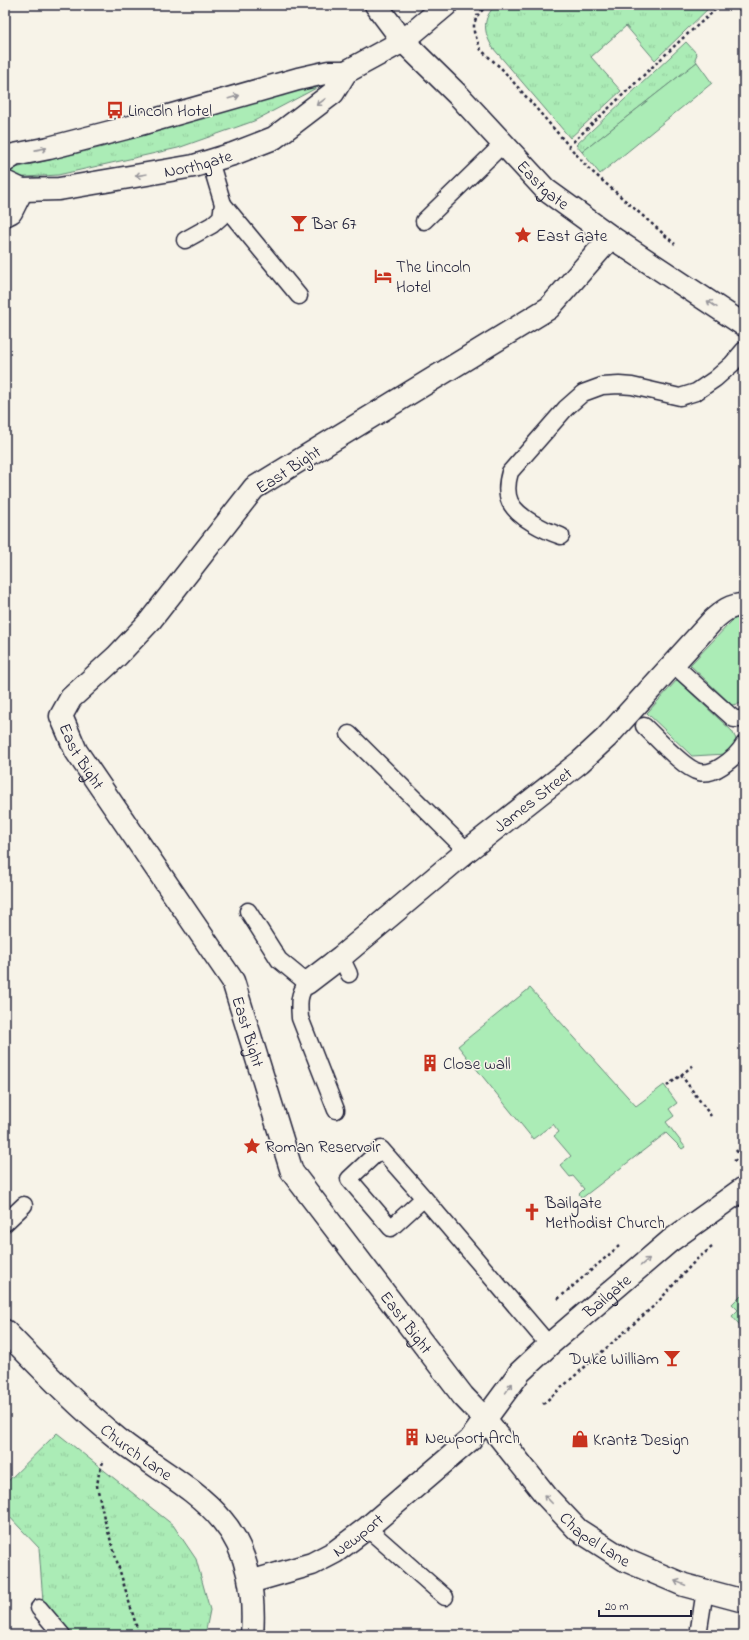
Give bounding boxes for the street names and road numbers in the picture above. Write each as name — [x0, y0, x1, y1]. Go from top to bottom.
street label: Northgate — [162, 144, 236, 185]
street label: Eastgate — [510, 155, 574, 217]
street label: East Bight — [251, 440, 328, 502]
street label: East Bight — [52, 720, 110, 795]
street label: James Street — [489, 761, 578, 839]
street label: East Bight — [224, 993, 270, 1071]
street label: Bailgate — [577, 1268, 638, 1325]
street label: East Bight — [373, 1286, 438, 1360]
street label: Church Lane — [94, 1418, 177, 1488]
street label: Chapel Lane — [553, 1507, 634, 1575]
street label: Newport — [327, 1508, 390, 1564]

